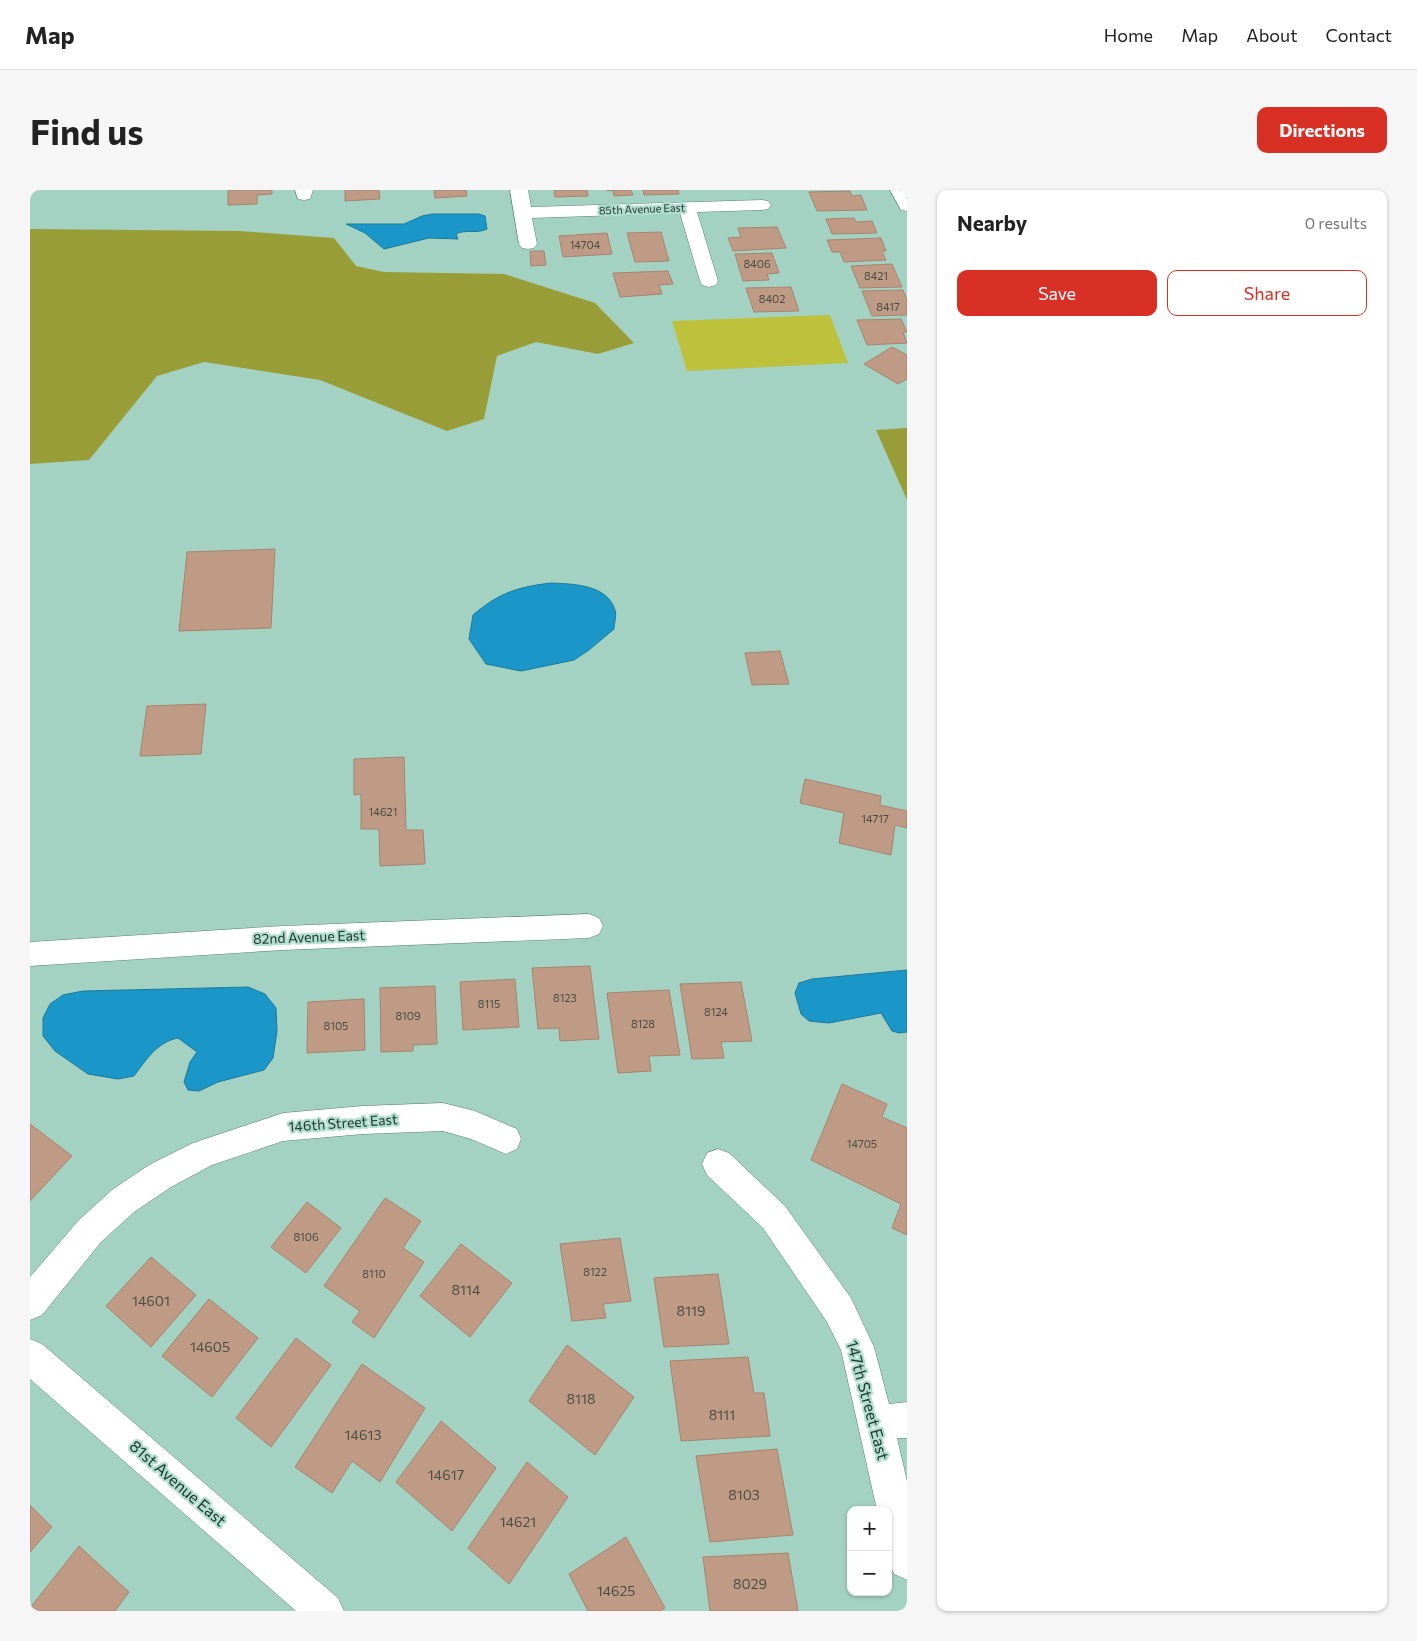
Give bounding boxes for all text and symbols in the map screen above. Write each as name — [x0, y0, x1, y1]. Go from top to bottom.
text: Map — [25, 20, 75, 49]
text: Home — [1104, 24, 1153, 46]
text: Map — [1181, 24, 1218, 46]
text: About — [1246, 24, 1298, 46]
text: Contact — [1326, 24, 1392, 46]
button: Directions — [1257, 107, 1387, 153]
text: Find us — [30, 109, 144, 152]
street label: 85th Avenue East — [599, 200, 686, 217]
text: Nearby — [957, 210, 1027, 235]
text: 0 results — [1305, 213, 1367, 232]
house number: 14704 — [570, 238, 601, 251]
house number: 8406 — [743, 257, 771, 270]
house number: 8421 — [864, 269, 888, 282]
button: Save — [957, 270, 1157, 316]
button: Share — [1167, 270, 1367, 316]
house number: 8402 — [759, 292, 785, 305]
house number: 8417 — [876, 300, 900, 313]
house number: 14621 — [369, 805, 397, 818]
house number: 14717 — [861, 812, 889, 825]
street label: 82nd Avenue East — [253, 926, 366, 947]
house number: 8123 — [553, 991, 577, 1004]
house number: 8115 — [478, 997, 500, 1010]
house number: 8124 — [704, 1005, 728, 1018]
house number: 8109 — [395, 1009, 421, 1022]
house number: 8128 — [631, 1017, 655, 1030]
house number: 8105 — [324, 1019, 348, 1032]
street label: 146th Street East — [288, 1110, 398, 1135]
house number: 14705 — [847, 1137, 877, 1150]
house number: 8106 — [293, 1230, 319, 1243]
house number: 8122 — [583, 1265, 607, 1278]
house number: 8110 — [362, 1267, 386, 1280]
house number: 8114 — [452, 1281, 481, 1298]
house number: 14601 — [132, 1292, 170, 1309]
house number: 8119 — [677, 1302, 705, 1319]
house number: 14605 — [190, 1338, 230, 1355]
street label: 147th Street East — [843, 1338, 894, 1462]
house number: 8118 — [567, 1390, 595, 1407]
house number: 8111 — [709, 1406, 735, 1423]
house number: 14613 — [345, 1426, 381, 1443]
street label: 81st Avenue East — [126, 1436, 231, 1530]
house number: 14617 — [428, 1466, 464, 1483]
house number: 8103 — [728, 1486, 760, 1503]
map controls — [847, 1506, 892, 1596]
button: + — [847, 1506, 892, 1551]
house number: 14621 — [500, 1513, 536, 1530]
button: − — [847, 1551, 892, 1596]
house number: 8029 — [733, 1575, 767, 1592]
house number: 14625 — [597, 1582, 635, 1599]

